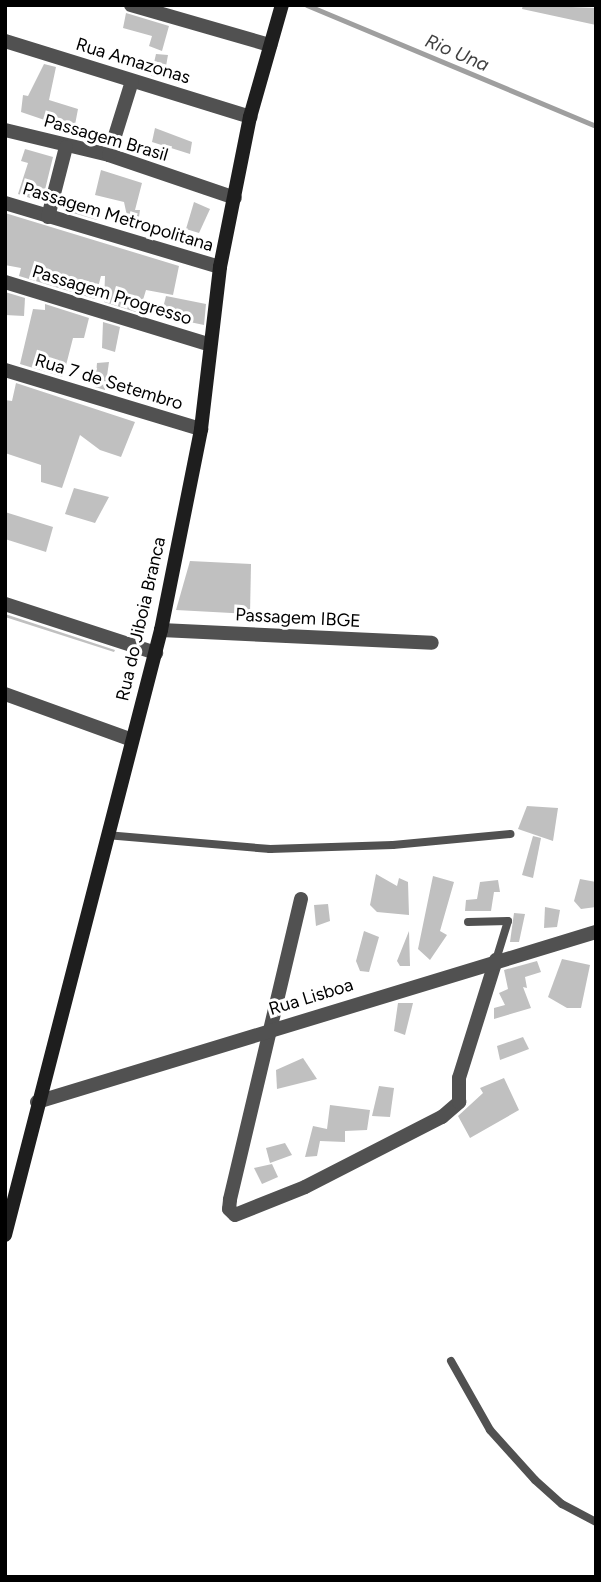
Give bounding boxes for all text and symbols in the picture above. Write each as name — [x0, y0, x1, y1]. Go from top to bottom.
water label: Rio Una — [422, 29, 492, 77]
street label: Rua Amazonas — [73, 33, 193, 89]
street label: Passagem Brasil — [41, 110, 171, 166]
street label: Passagem Metropolitana — [20, 178, 216, 256]
street label: Passagem Progresso — [29, 260, 195, 330]
street label: Rua 7 de Setembro — [32, 349, 186, 415]
street label: Rua do Jiboia Branca — [112, 535, 170, 703]
street label: Passagem IBGE — [235, 604, 361, 632]
street label: Rua Lisboa — [266, 974, 356, 1020]

